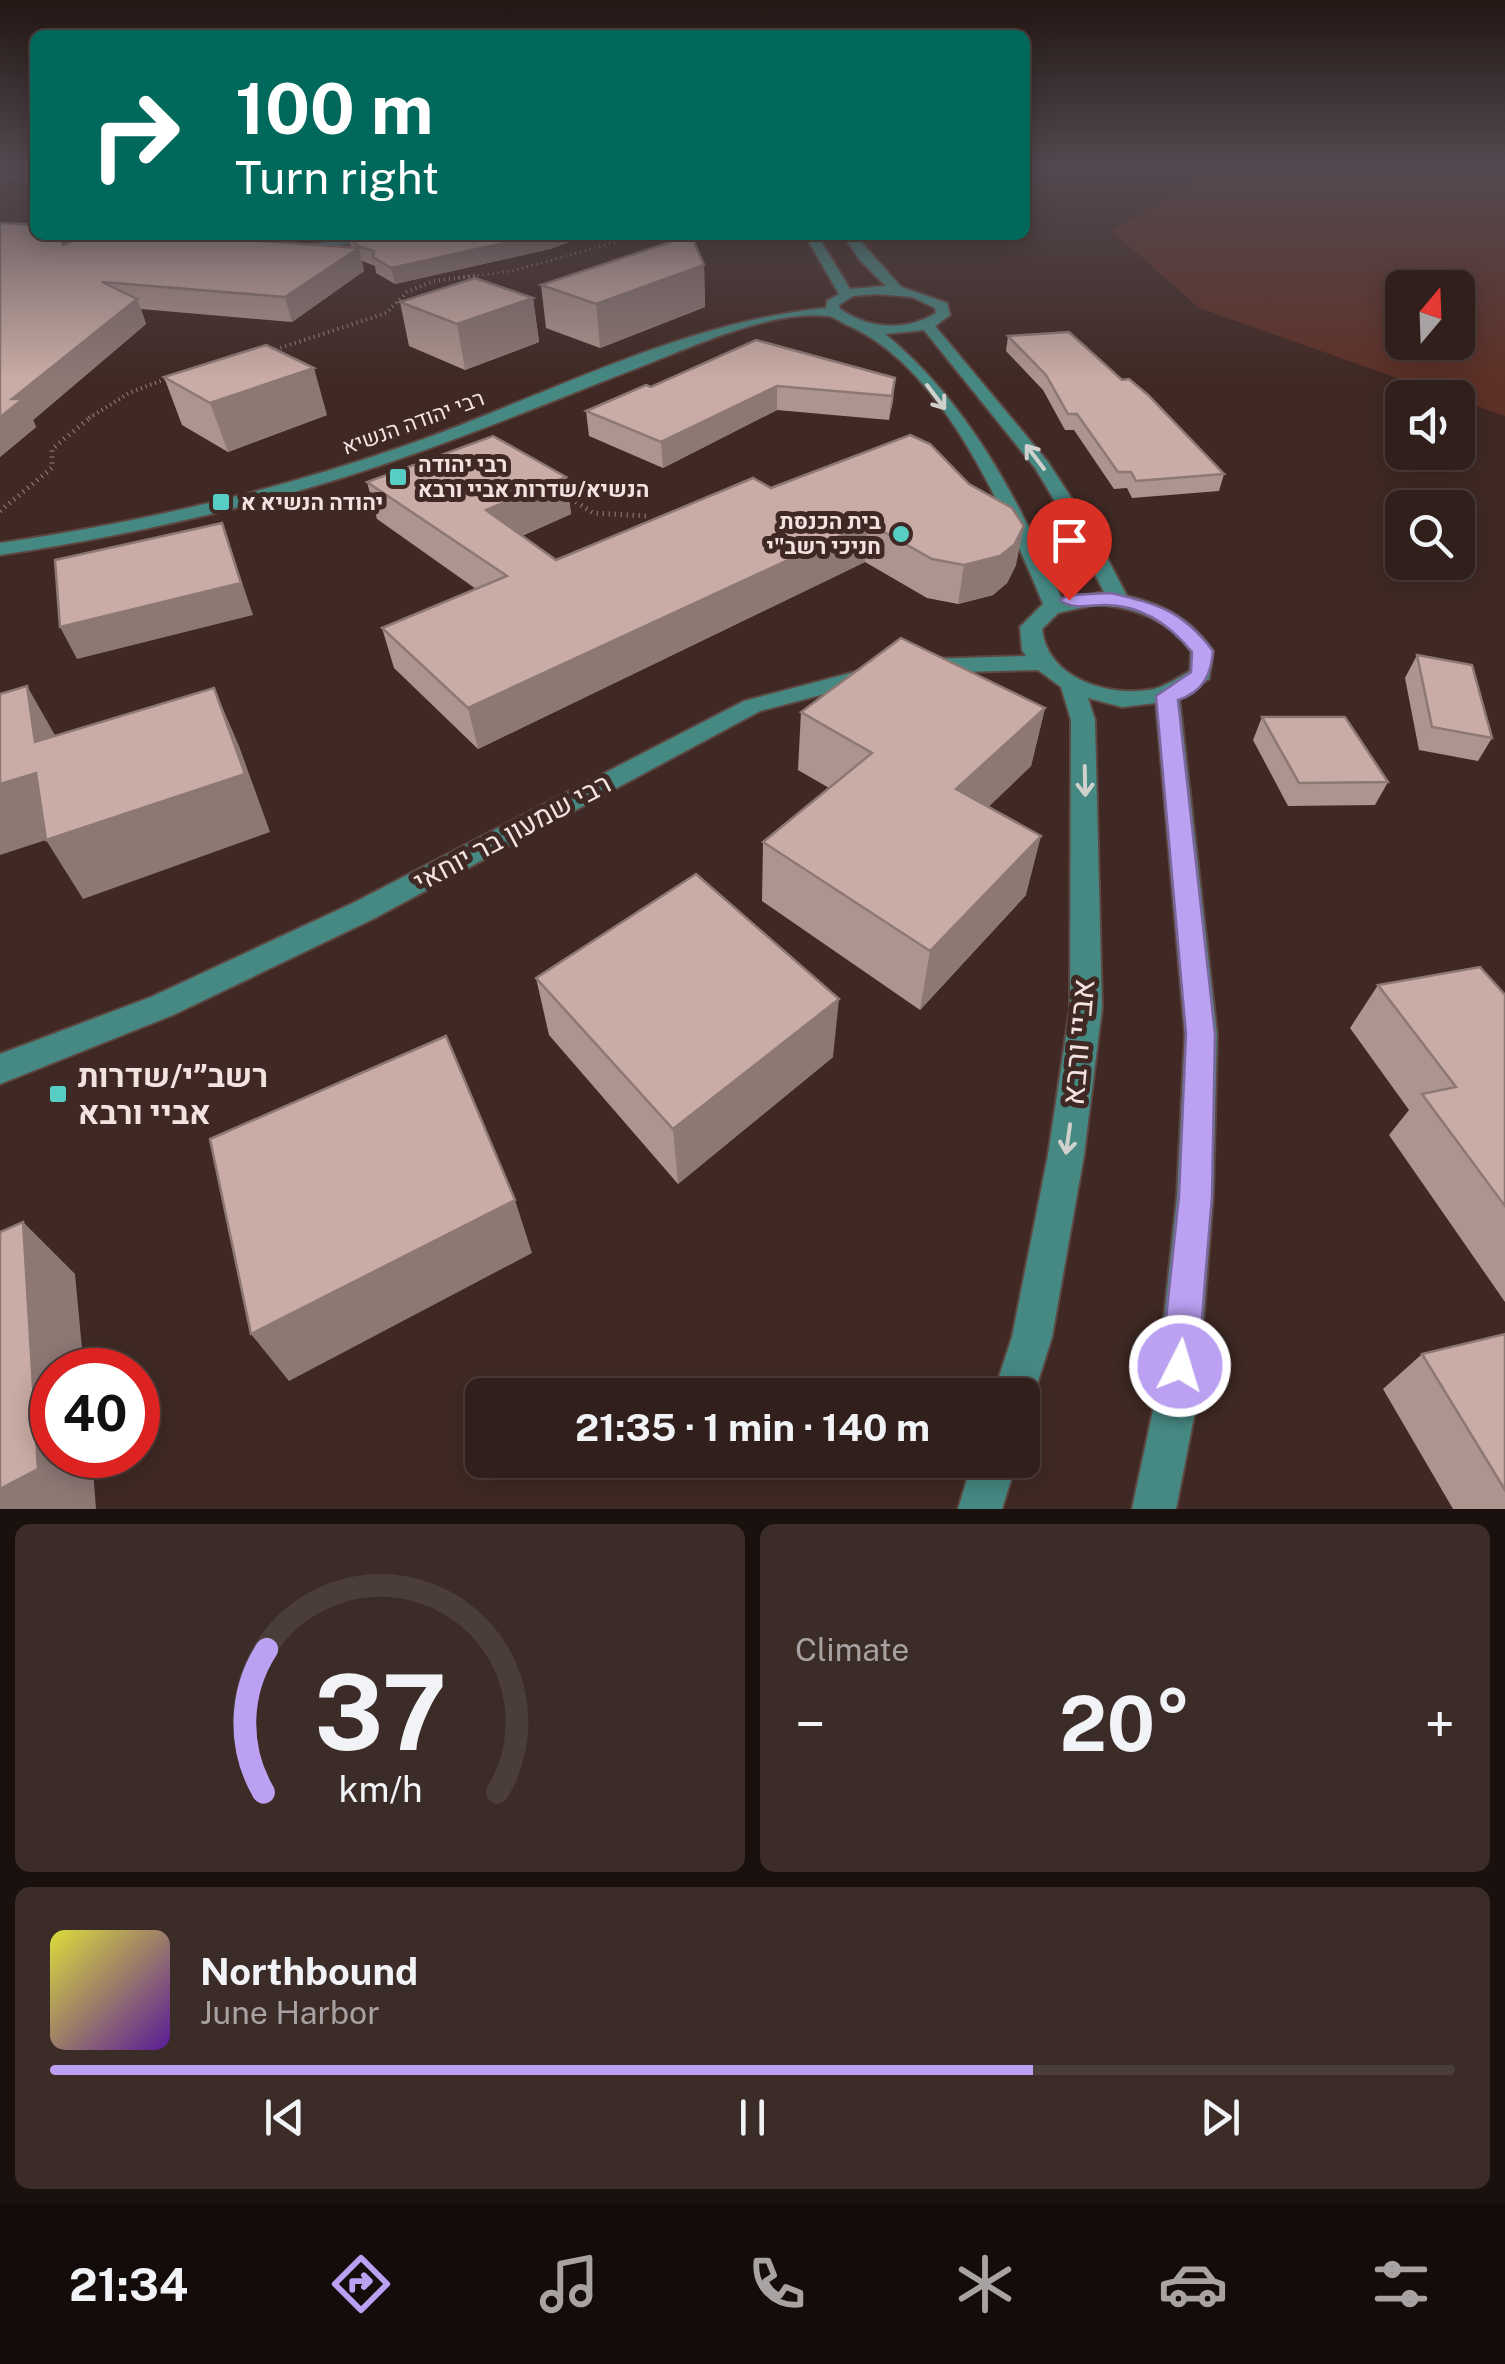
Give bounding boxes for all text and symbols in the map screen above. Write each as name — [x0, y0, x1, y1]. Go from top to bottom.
text: 100 m — [235, 67, 433, 150]
icon: right — [70, 70, 200, 200]
text: Turn right — [235, 151, 439, 204]
north arrow — [1385, 270, 1475, 360]
map controls — [1385, 270, 1475, 580]
button: sound — [1385, 380, 1475, 470]
one-way arrow — [924, 383, 946, 409]
street label: רבי יהודה הנשיא — [338, 384, 488, 460]
one-way arrow — [1024, 444, 1045, 471]
place label: רבי יהודה הנשיא/שדרות אביי ורבא — [418, 451, 649, 502]
marker: רבי יהודה הנשיא/שדרות אביי ורבא — [387, 466, 409, 488]
place label: יהודה הנשיא א — [241, 489, 383, 515]
button: search — [1385, 490, 1475, 580]
marker: יהודה הנשיא א — [210, 491, 232, 513]
pin — [1027, 498, 1112, 601]
place label: בית הכנסת חניכי רשב"י — [767, 508, 881, 559]
icon: arrive — [1042, 513, 1097, 568]
marker: בית הכנסת חניכי רשב"י — [890, 523, 912, 545]
one-way arrow — [1076, 764, 1094, 796]
street label: רבי שמעון בר יוחאי — [408, 766, 616, 897]
street label: אביי ורבא — [1054, 977, 1101, 1107]
place label: רשב״י/שדרות אביי ורבא — [78, 1057, 268, 1131]
marker: רשב״י/שדרות אביי ורבא — [47, 1083, 69, 1105]
one-way arrow — [1058, 1123, 1077, 1155]
position arrow — [1128, 1314, 1232, 1418]
speed limit sign: 40 — [30, 1348, 160, 1478]
text: 21:35 · 1 min · 140 m — [575, 1405, 930, 1450]
text: Climate — [795, 1631, 909, 1668]
text: 37 — [314, 1651, 446, 1773]
text: 20° — [1059, 1680, 1191, 1768]
text: − — [795, 1692, 826, 1756]
text: + — [1424, 1692, 1455, 1756]
text: km/h — [338, 1768, 422, 1810]
text: Northbound — [200, 1949, 418, 1994]
text: June Harbor — [200, 1994, 380, 2031]
icon: previous — [257, 2090, 312, 2145]
icon: pause — [725, 2090, 780, 2145]
icon: next — [1193, 2090, 1248, 2145]
icon: directions — [326, 2249, 396, 2319]
icon: music — [534, 2249, 604, 2319]
icon: phone — [742, 2249, 812, 2319]
icon: climate — [950, 2249, 1020, 2319]
icon: car — [1158, 2249, 1228, 2319]
icon: filters — [1366, 2249, 1436, 2319]
text: 21:34 — [69, 2258, 188, 2311]

